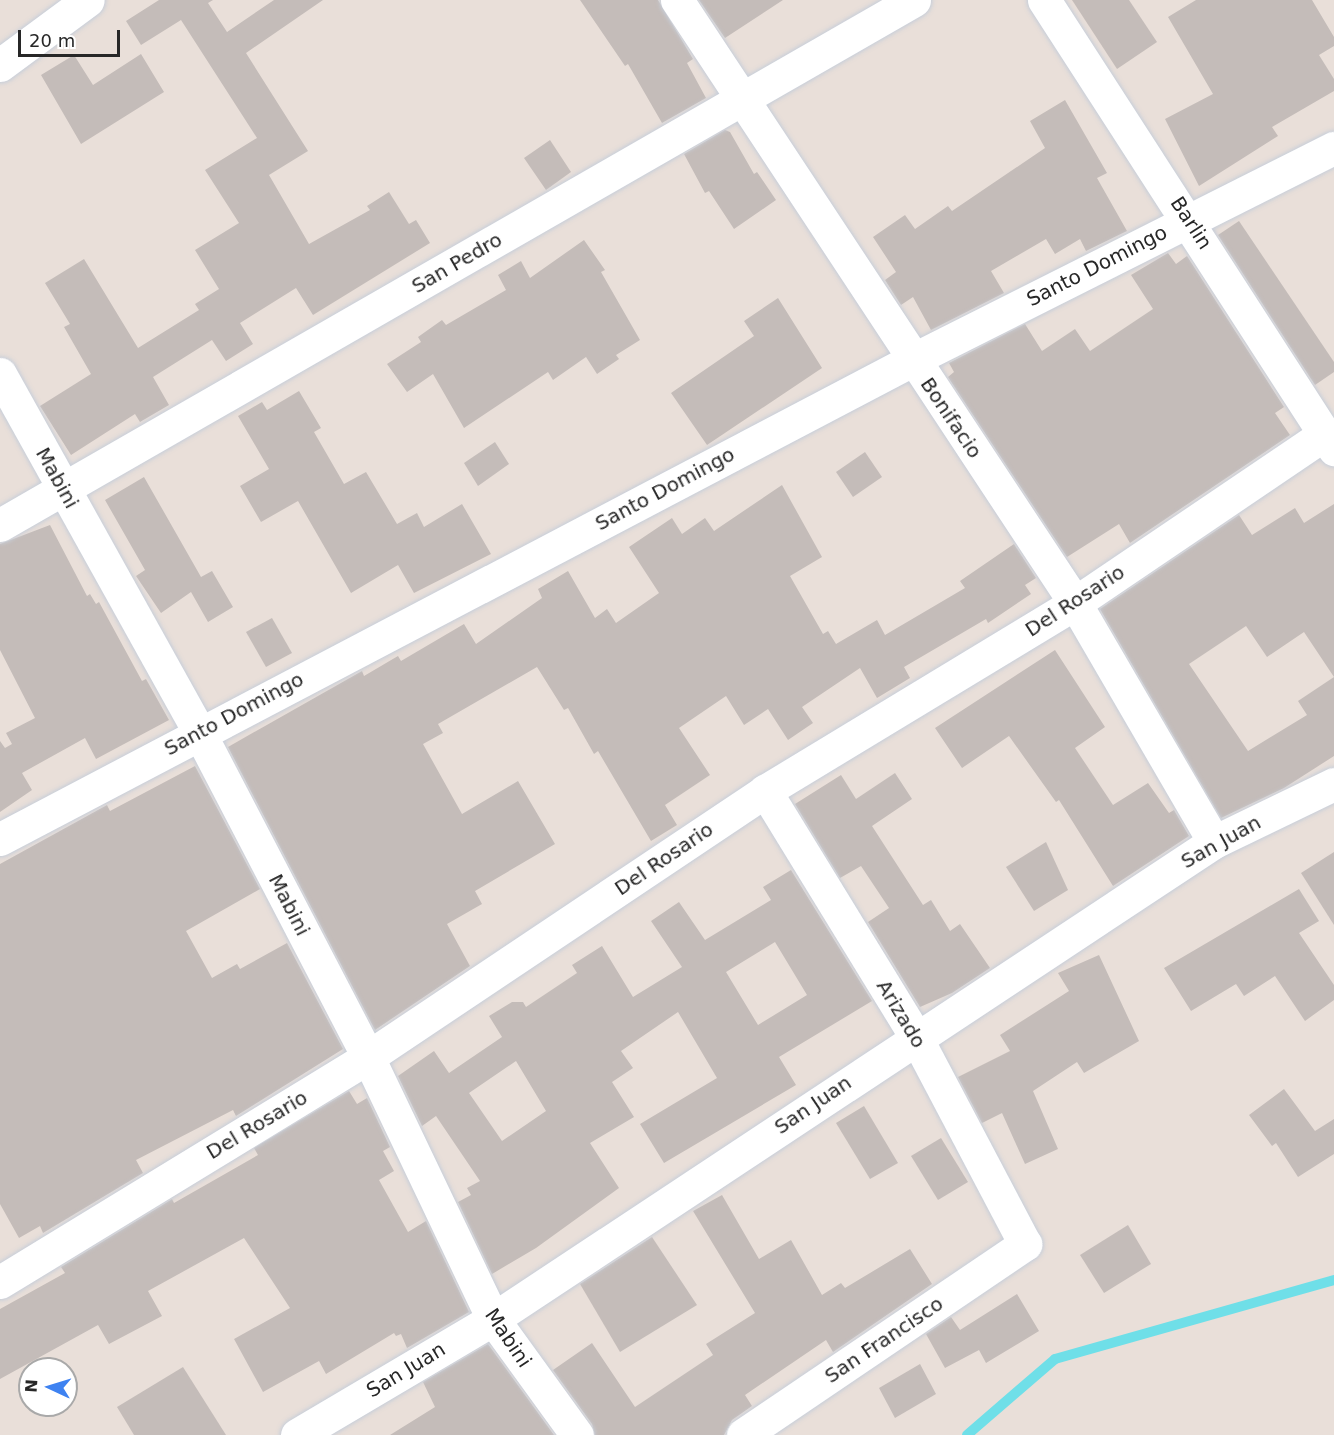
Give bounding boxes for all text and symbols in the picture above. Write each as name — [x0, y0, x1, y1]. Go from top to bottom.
scale bar — [21, 18, 123, 56]
text: 20 m — [29, 30, 75, 51]
street label: Barlin — [1165, 192, 1217, 254]
street label: Santo Domingo — [1023, 220, 1171, 312]
street label: San Pedro — [408, 228, 506, 298]
street label: Bonifacio — [915, 373, 987, 463]
street label: Santo Domingo — [591, 442, 739, 536]
street label: Mabini — [31, 443, 83, 513]
street label: Del Rosario — [1021, 560, 1129, 642]
street label: Santo Domingo — [160, 667, 308, 761]
street label: San Juan — [1177, 810, 1265, 874]
street label: Del Rosario — [610, 817, 718, 901]
street label: Mabini — [263, 870, 315, 940]
street label: Arizado — [871, 976, 931, 1052]
street label: San Juan — [770, 1071, 856, 1139]
street label: Del Rosario — [202, 1085, 312, 1165]
street label: San Francisco — [820, 1292, 948, 1388]
street label: Mabini — [480, 1304, 536, 1372]
street label: San Juan — [362, 1337, 450, 1403]
north arrow — [18, 1357, 78, 1417]
text: N — [22, 1379, 41, 1393]

